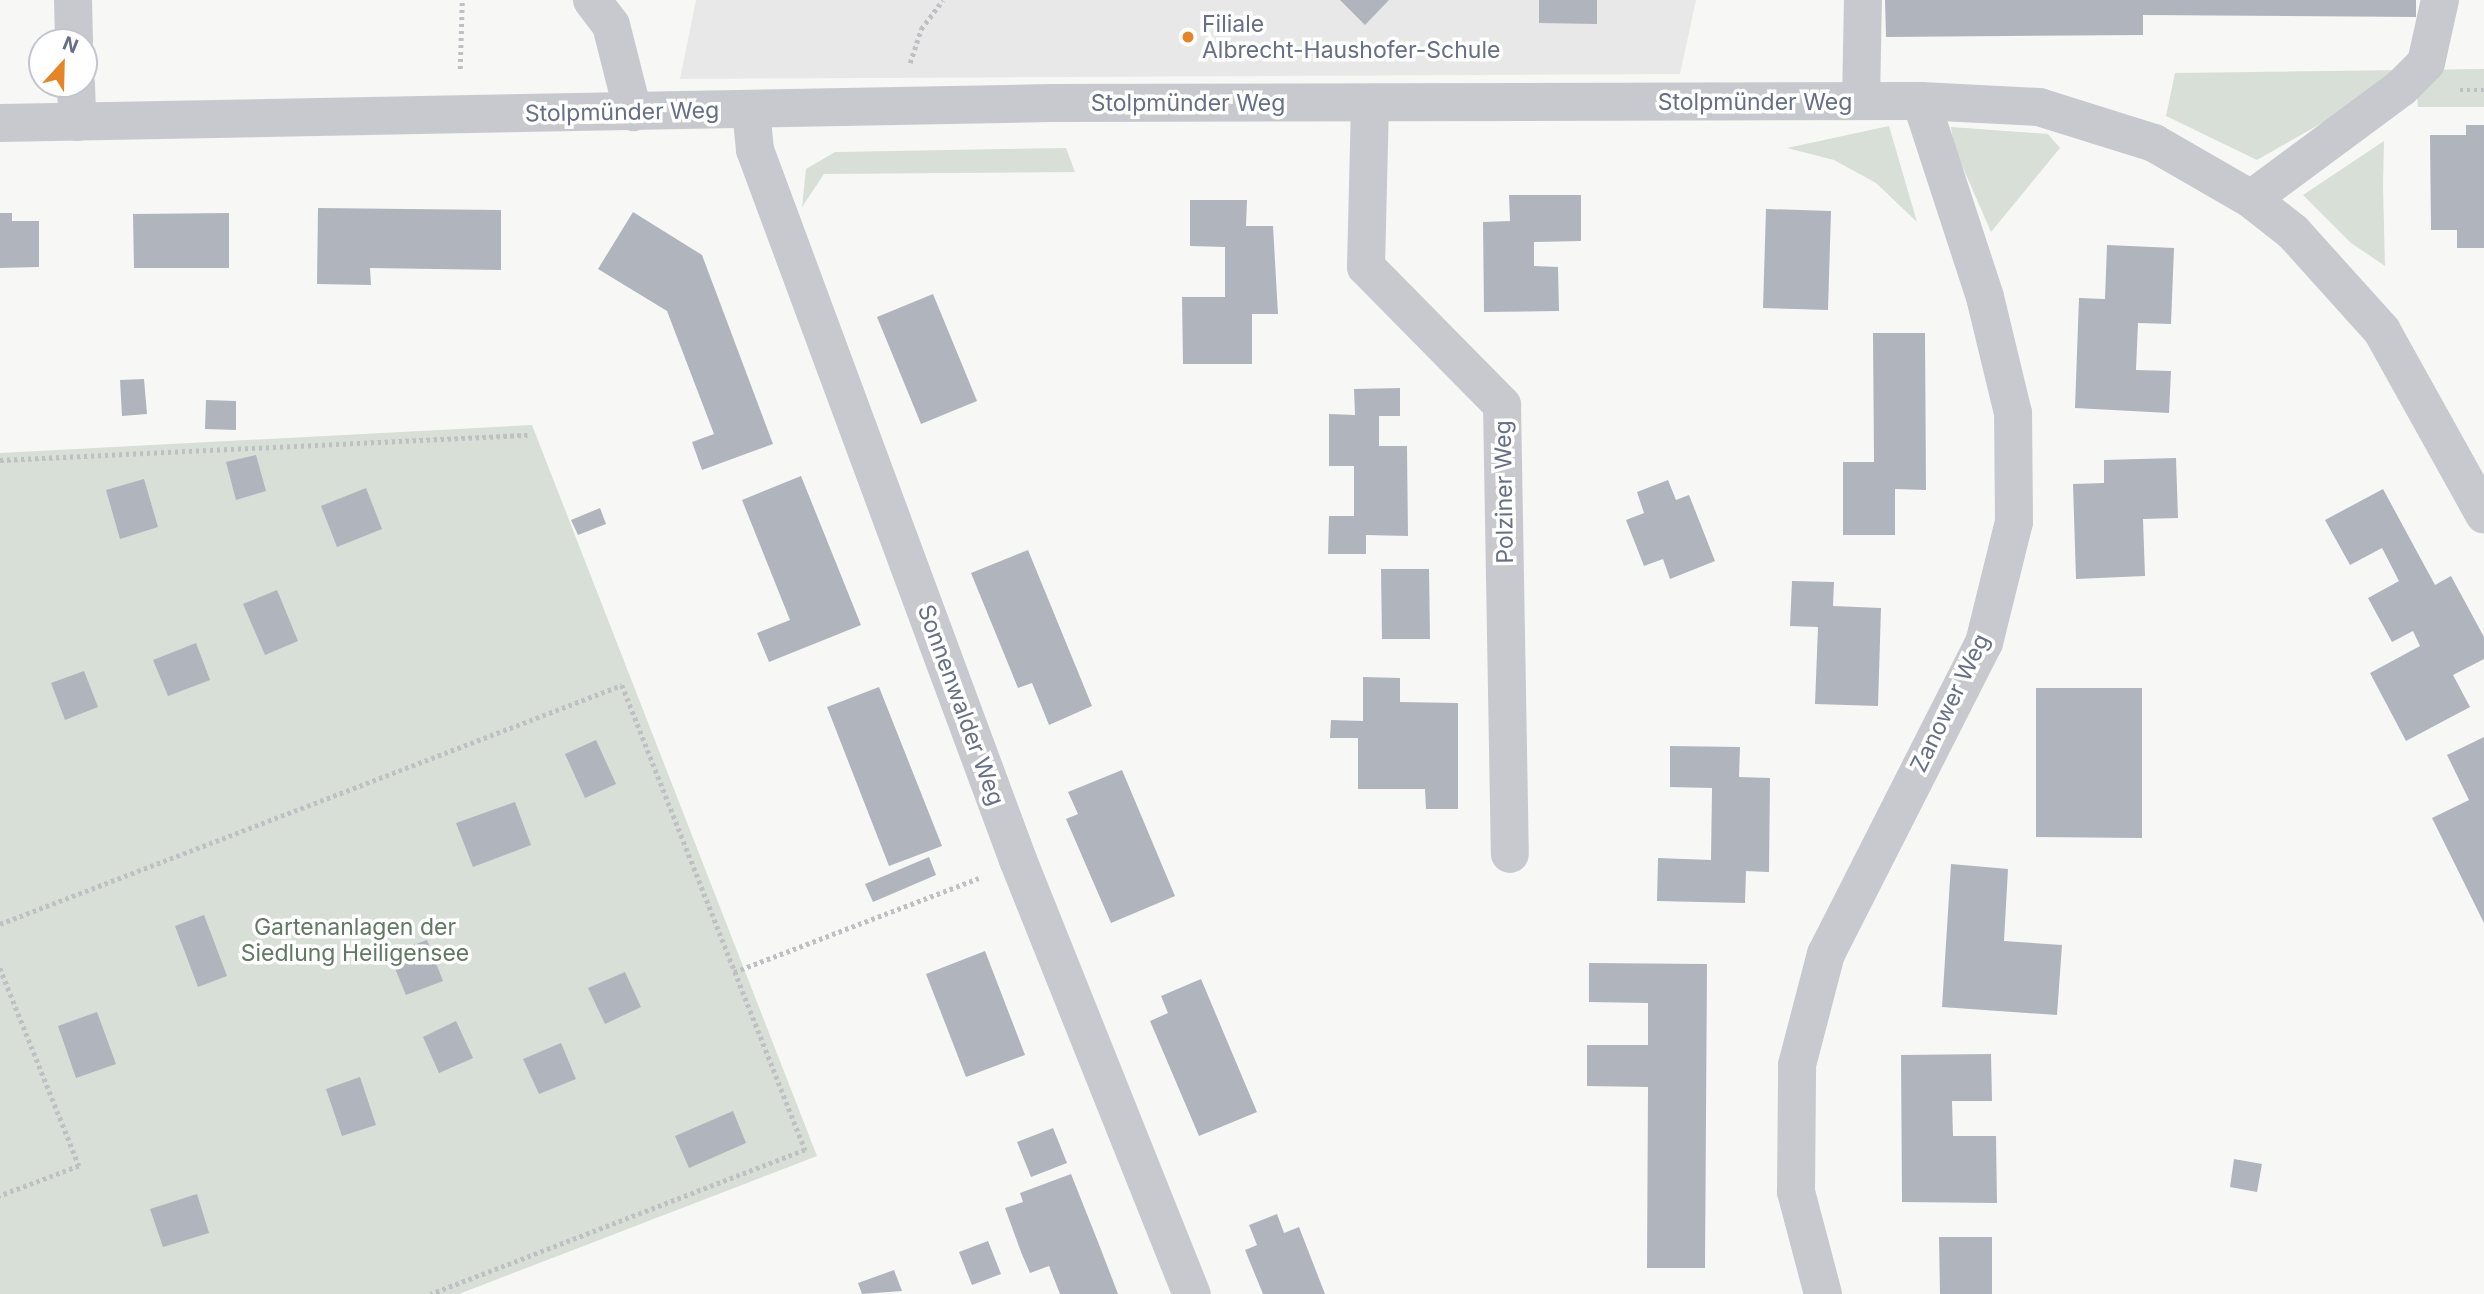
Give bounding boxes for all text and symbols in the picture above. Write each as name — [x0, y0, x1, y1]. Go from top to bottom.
place label: Filiale Albrecht-Haushofer-Schule — [1202, 10, 1500, 64]
north arrow — [28, 28, 98, 98]
marker: Filiale Albrecht-Haushofer-Schule — [1180, 29, 1196, 45]
text: N — [59, 32, 81, 58]
street label: Stolpmünder Weg — [1658, 88, 1852, 116]
street label: Stolpmünder Weg — [1091, 89, 1285, 117]
street label: Stolpmünder Weg — [525, 97, 719, 127]
street label: Polziner Weg — [1489, 420, 1519, 564]
street label: Sonnenwalder Weg — [912, 601, 1010, 809]
street label: Zanower Weg — [1905, 629, 1995, 777]
park label: Gartenanlagen der Siedlung Heiligensee — [241, 913, 469, 967]

